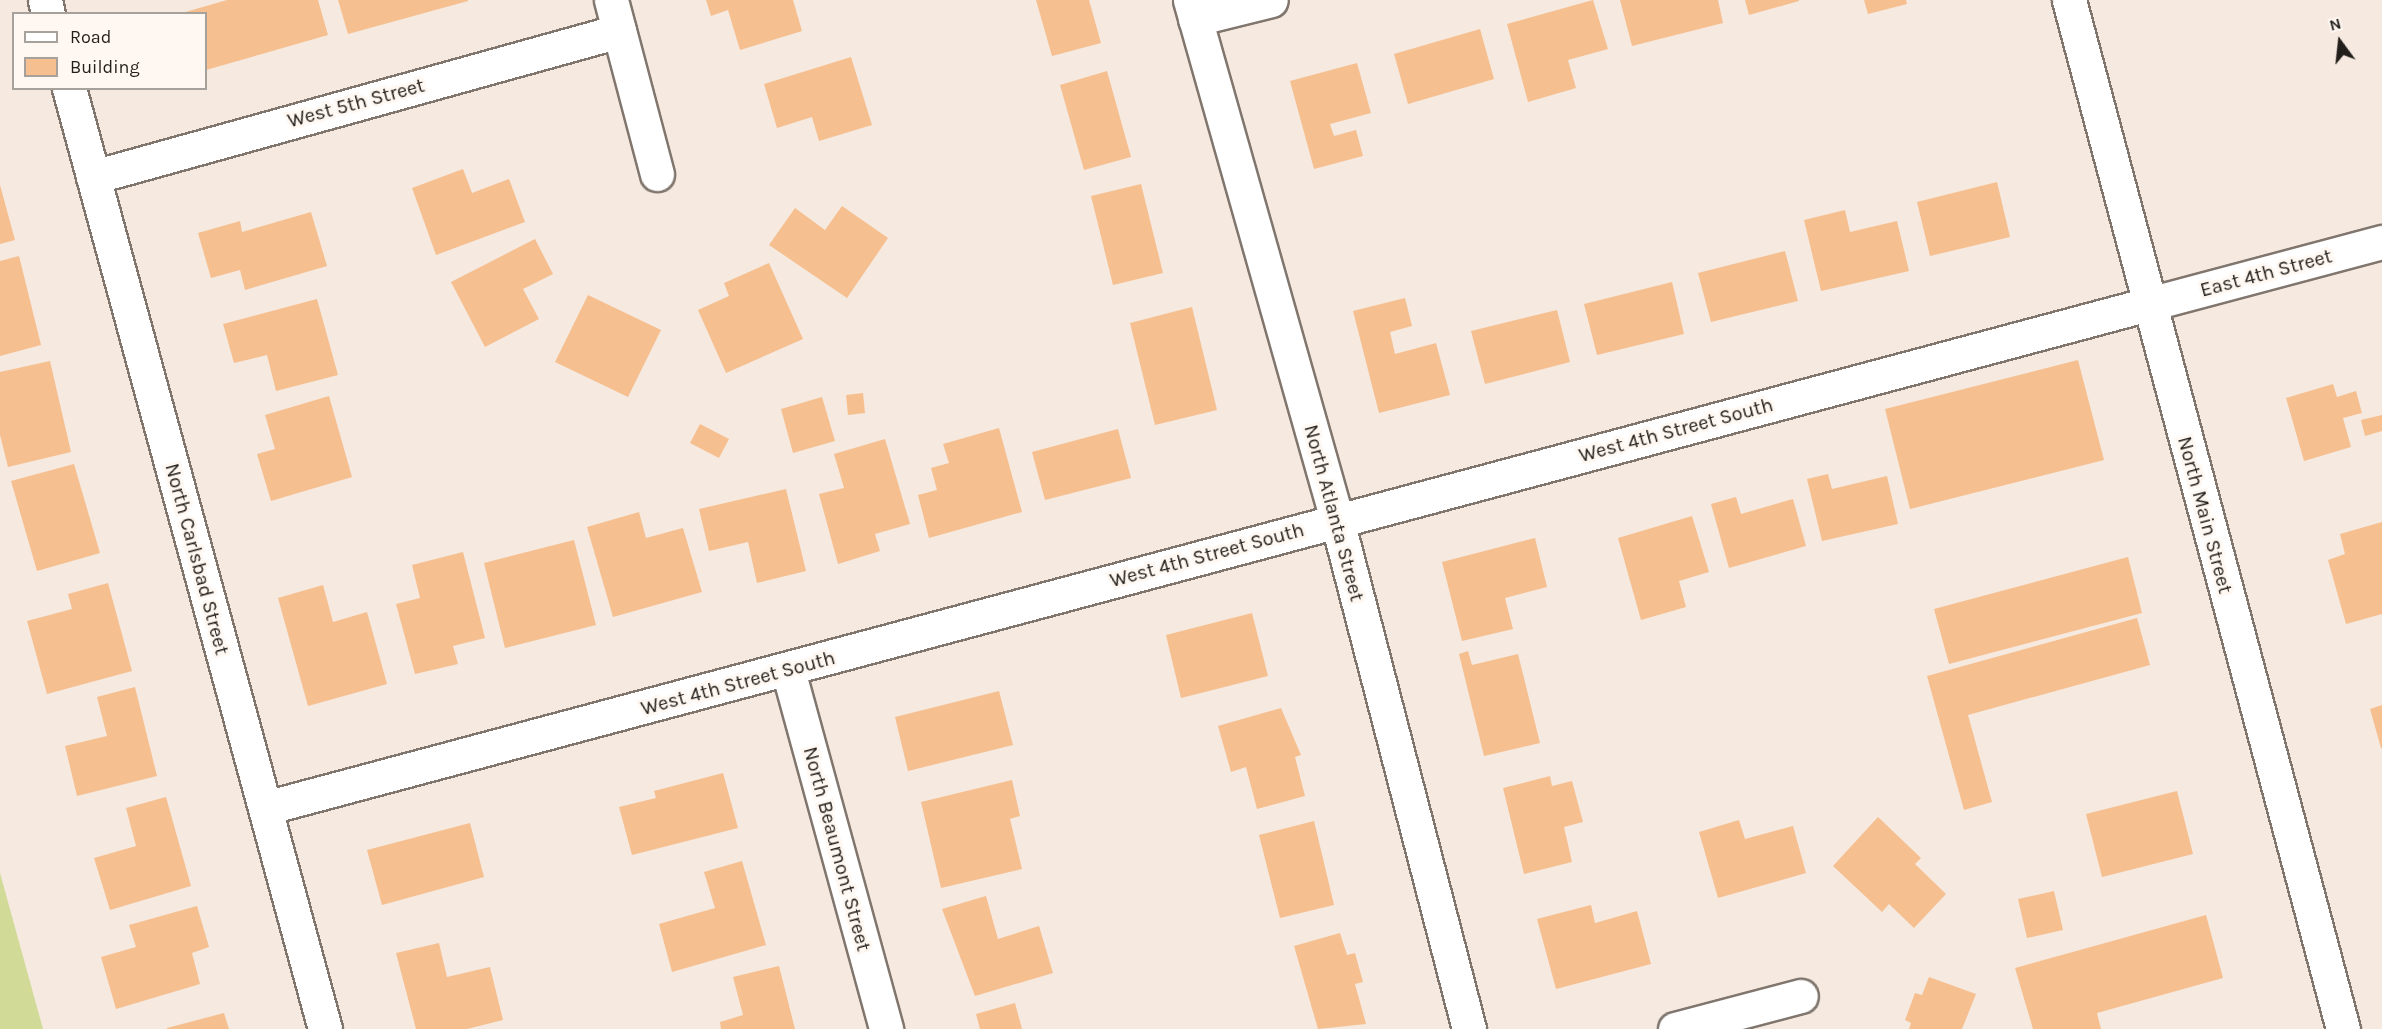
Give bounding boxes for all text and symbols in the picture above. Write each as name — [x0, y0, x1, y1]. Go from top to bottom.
legend — [12, 12, 207, 90]
north arrow — [2310, 12, 2370, 72]
text: N — [2327, 13, 2343, 35]
text: Road — [70, 26, 111, 48]
text: Building — [70, 56, 140, 78]
street label: West 5th Street — [285, 73, 427, 133]
street label: East 4th Street — [2197, 244, 2335, 302]
street label: West 4th Street South — [1576, 393, 1776, 467]
street label: North Atlanta Street — [1299, 422, 1369, 604]
street label: North Main Street — [2172, 434, 2238, 596]
street label: North Carlsbad Street — [160, 461, 234, 657]
street label: West 4th Street South — [1107, 518, 1307, 592]
street label: West 4th Street South — [638, 646, 838, 720]
street label: North Beaumont Street — [798, 744, 876, 954]

